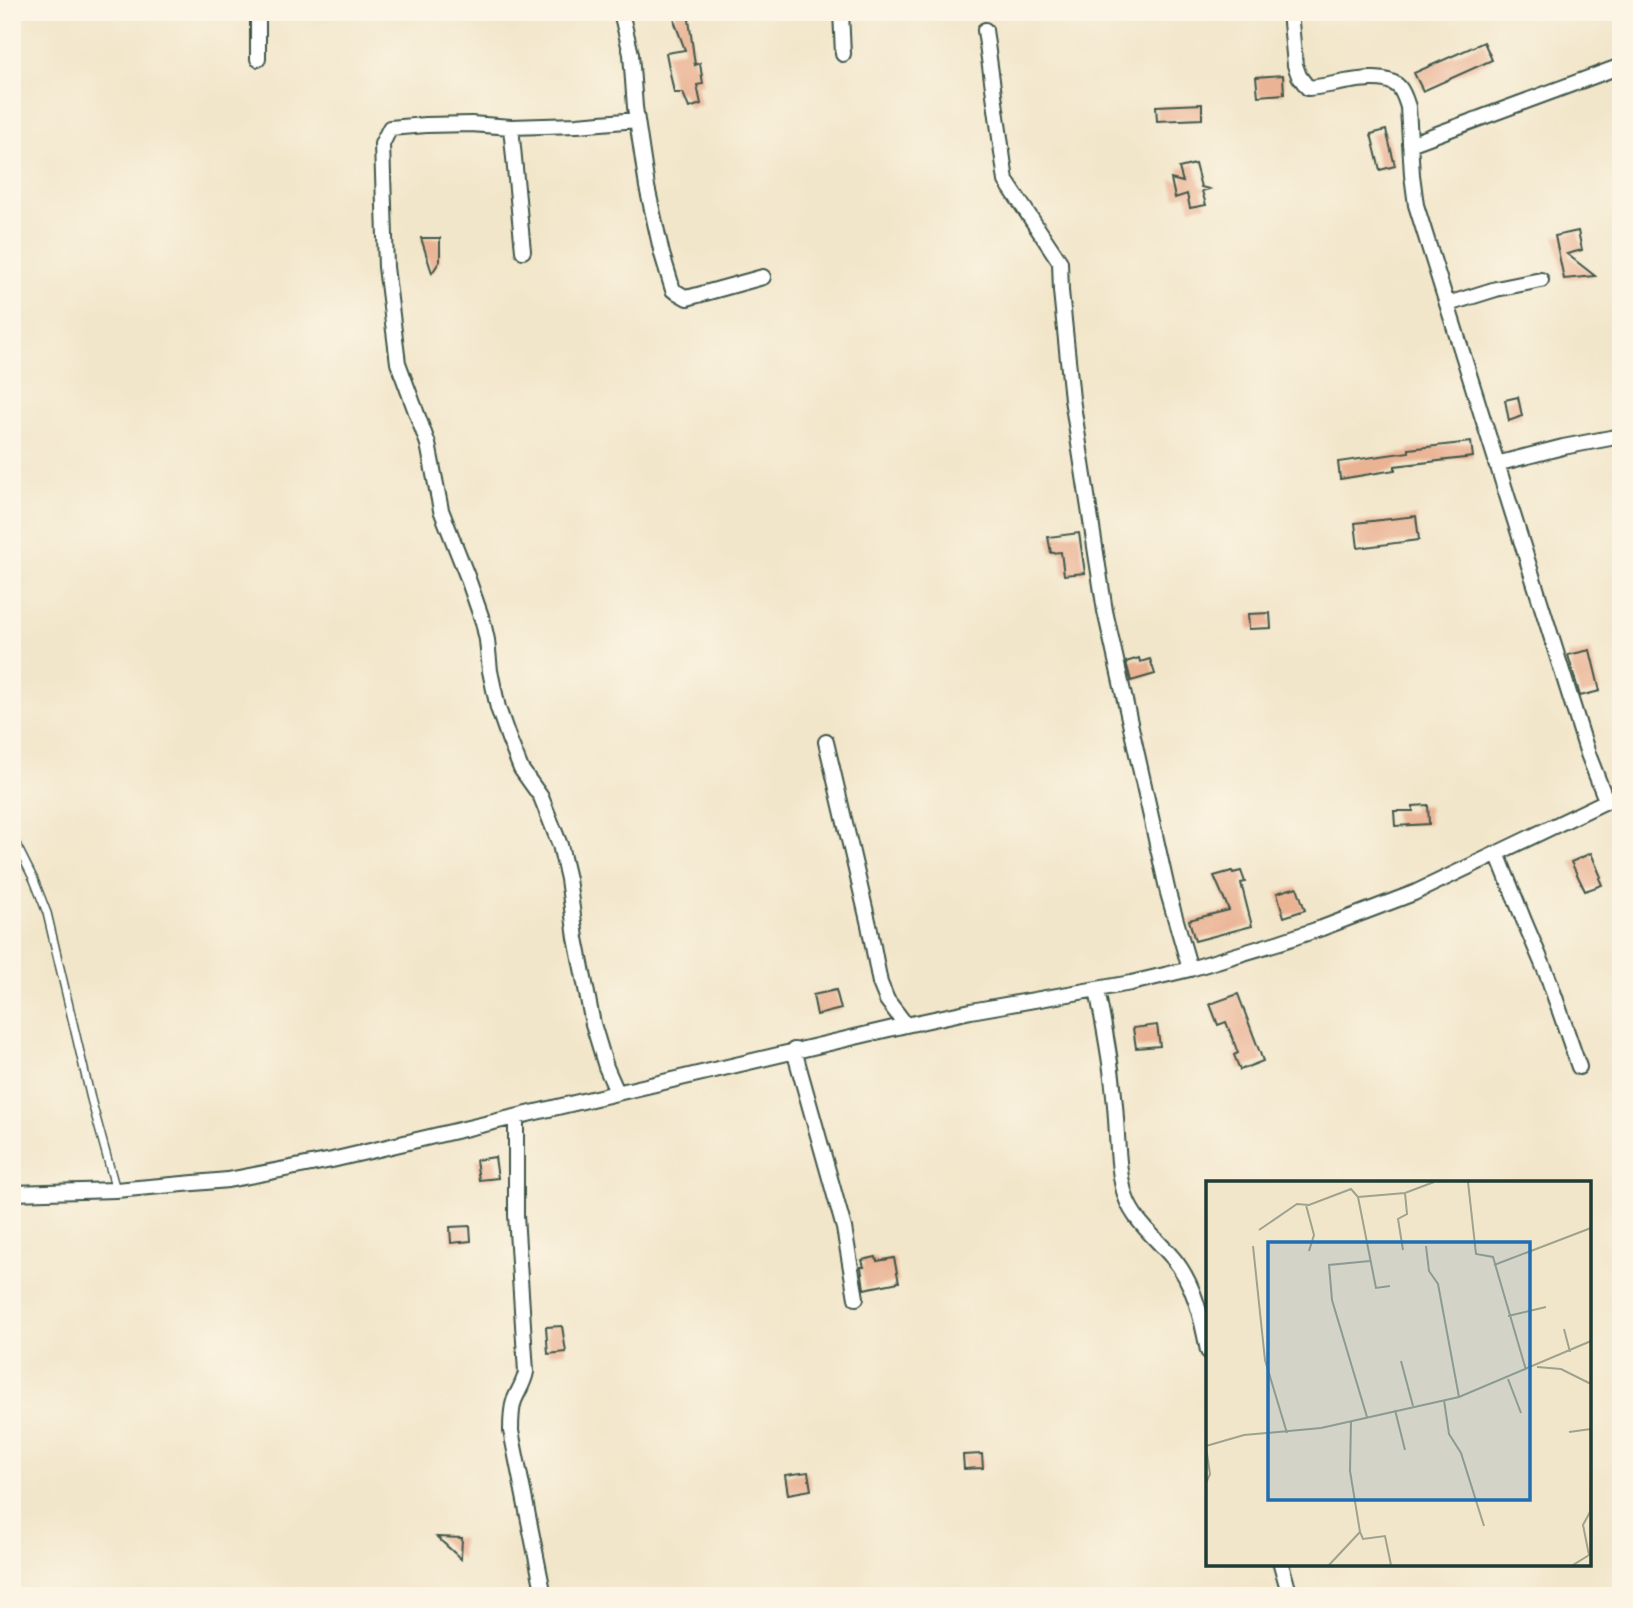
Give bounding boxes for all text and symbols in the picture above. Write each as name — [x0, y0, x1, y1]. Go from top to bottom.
inset map — [1206, 1181, 1591, 1566]

